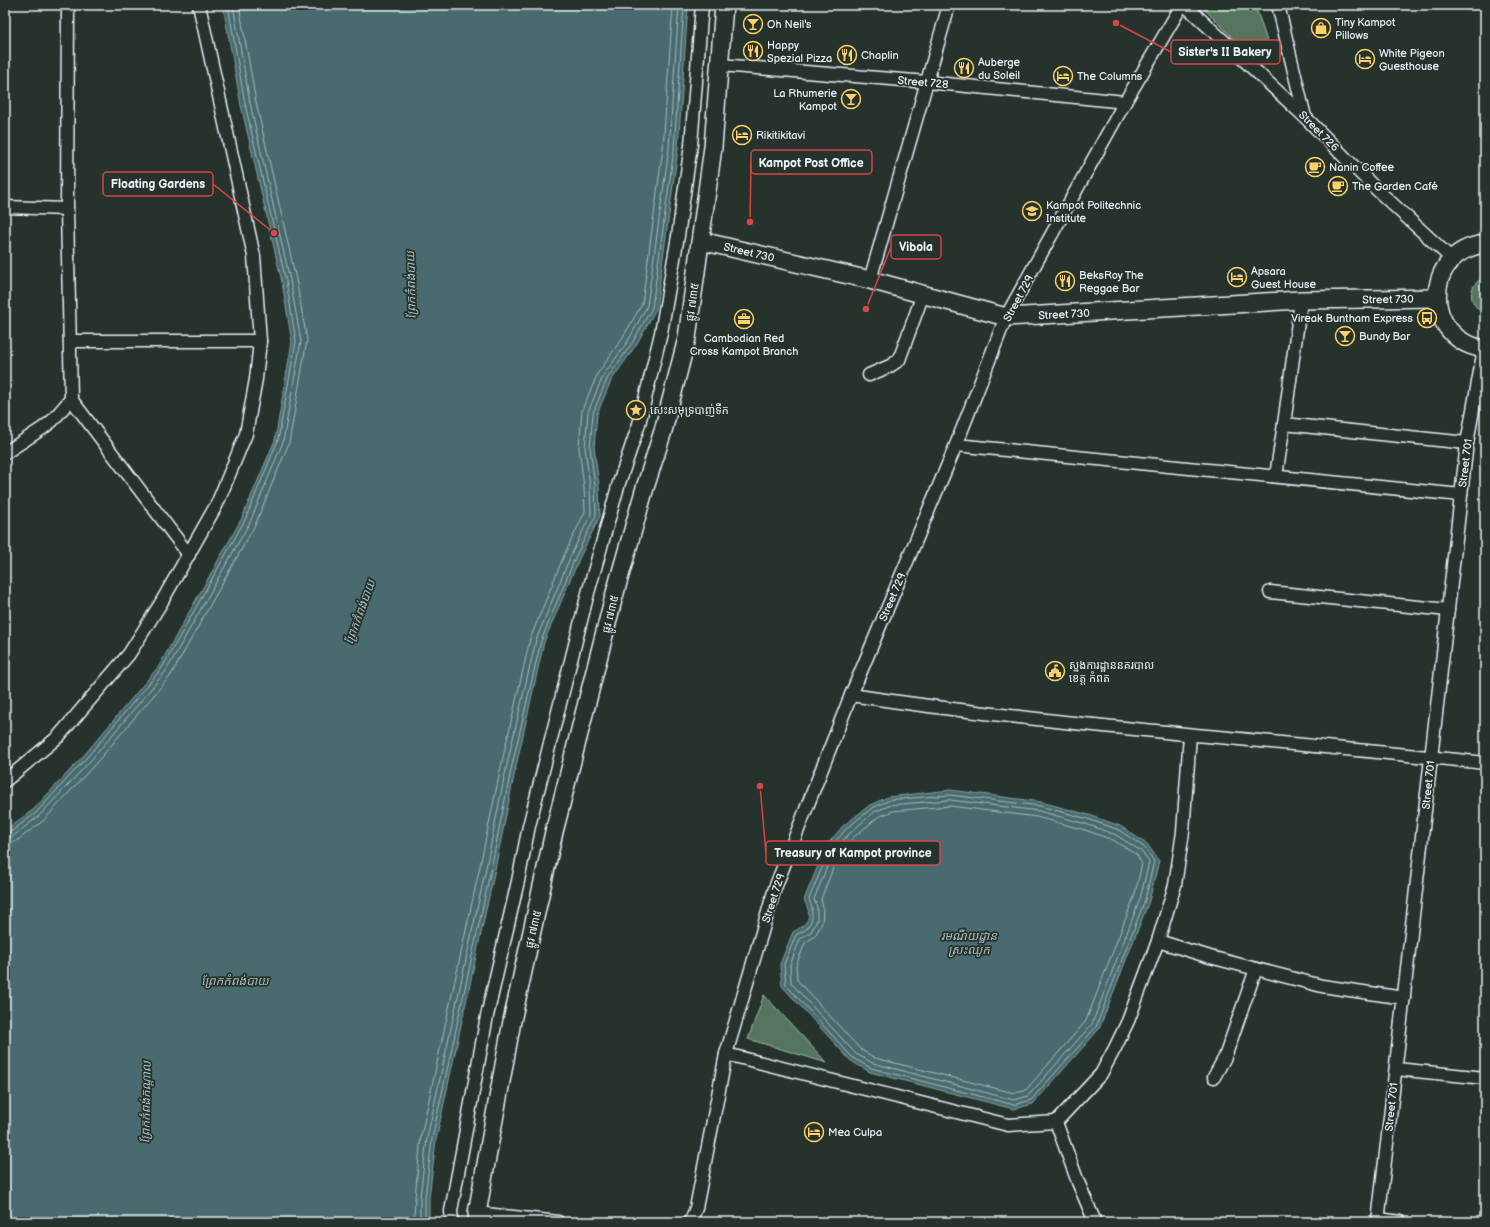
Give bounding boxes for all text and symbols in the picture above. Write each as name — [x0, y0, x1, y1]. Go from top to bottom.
bar icon: Oh Neil's — [742, 13, 764, 35]
place label: Tiny Kampot Pillows — [1335, 16, 1396, 42]
shop icon: Tiny Kampot Pillows — [1310, 17, 1332, 39]
place label: Oh Neil's — [767, 18, 812, 31]
place label: Happy Spezial Pizza — [767, 39, 832, 65]
restaurant icon: Happy Spezial Pizza — [742, 40, 764, 62]
callout: Sister's II Bakery — [1171, 40, 1280, 64]
restaurant icon: Chaplin — [836, 44, 858, 66]
text: Sister's II Bakery — [1178, 45, 1272, 60]
place label: White Pigeon Guesthouse — [1379, 47, 1445, 73]
hotel icon: White Pigeon Guesthouse — [1354, 48, 1376, 70]
place label: Chaplin — [861, 49, 899, 62]
place label: Auberge du Soleil — [978, 56, 1021, 82]
restaurant icon: Auberge du Soleil — [953, 57, 975, 79]
hotel icon: The Columns — [1052, 65, 1074, 87]
place label: The Columns — [1077, 70, 1143, 83]
street label: Street 728 — [897, 74, 949, 91]
place label: La Rhumerie Kampot — [773, 87, 838, 113]
bar icon: La Rhumerie Kampot — [840, 88, 862, 110]
street label: Street 726 — [1296, 109, 1342, 154]
hotel icon: Rikitikitavi — [731, 124, 753, 146]
place label: Rikitikitavi — [756, 129, 805, 142]
callout: Kampot Post Office — [751, 150, 872, 174]
text: Kampot Post Office — [758, 156, 864, 171]
cafe icon: Nanin Coffee — [1304, 156, 1326, 178]
place label: Nanin Coffee — [1329, 161, 1395, 174]
callout: Floating Gardens — [103, 172, 213, 196]
cafe icon: The Garden Café — [1327, 175, 1349, 197]
text: Floating Gardens — [111, 177, 205, 192]
place label: The Garden Café — [1352, 180, 1438, 193]
place label: Kampot Politechnic Institute — [1046, 199, 1141, 225]
school or university icon: Kampot Politechnic Institute — [1021, 200, 1043, 222]
callout: Vibola — [891, 235, 941, 259]
street label: Street 730 — [722, 240, 776, 265]
text: Vibola — [899, 240, 933, 255]
water label: ព្រែកកំពង់បាយ — [403, 250, 420, 319]
place label: Apsara Guest House — [1251, 265, 1316, 291]
hotel icon: Apsara Guest House — [1226, 266, 1248, 288]
place label: BeksRoy The Reggae Bar — [1079, 269, 1144, 295]
restaurant icon: BeksRoy The Reggae Bar — [1054, 270, 1076, 292]
street label: Street 729 — [1001, 273, 1036, 324]
street label: ផ្លូវ ៧៣៥ — [683, 282, 705, 323]
street label: Street 730 — [1362, 293, 1414, 306]
street label: Street 730 — [1038, 307, 1091, 322]
bus stop icon: Vireak Buntham Express — [1416, 307, 1438, 329]
office icon: Cambodian Red Cross Kampot Branch — [733, 308, 755, 330]
place label: Vireak Buntham Express — [1291, 312, 1414, 325]
bar icon: Bundy Bar — [1334, 325, 1356, 347]
place label: Bundy Bar — [1359, 330, 1411, 343]
place label: Cambodian Red Cross Kampot Branch — [690, 332, 798, 358]
place icon: សេះសមុទ្របាញ់ទឹក — [625, 399, 647, 421]
place label: សេះសមុទ្របាញ់ទឹក — [650, 403, 729, 417]
street label: Street 701 — [1456, 438, 1475, 488]
street label: Street 729 — [876, 571, 908, 623]
water label: ព្រែកកំពង់បាយ — [342, 576, 380, 646]
street label: ផ្លូវ ៧៣៥ — [600, 594, 625, 635]
place label: ស្នងការដ្ឋាននគរបាល ខេត្ត កំពត — [1069, 659, 1154, 685]
public building icon: ស្នងការដ្ឋាននគរបាល ខេត្ត កំពត — [1044, 660, 1066, 682]
street label: Street 701 — [1419, 760, 1438, 810]
callout: Treasury of Kampot province — [766, 841, 940, 865]
text: Treasury of Kampot province — [774, 846, 932, 861]
street label: Street 729 — [759, 872, 788, 924]
street label: ផ្លូវ ៧៣៥ — [523, 909, 547, 950]
water label: រមណីយដ្ឋាន ស្រះឈូក — [941, 929, 997, 958]
water label: ព្រែកកំពង់បាយ — [201, 974, 270, 989]
water label: ព្រែកកំពង់កណ្តាល — [138, 1059, 155, 1143]
street label: Street 701 — [1382, 1082, 1401, 1132]
hotel icon: Mea Culpa — [803, 1121, 825, 1143]
place label: Mea Culpa — [828, 1126, 882, 1139]

